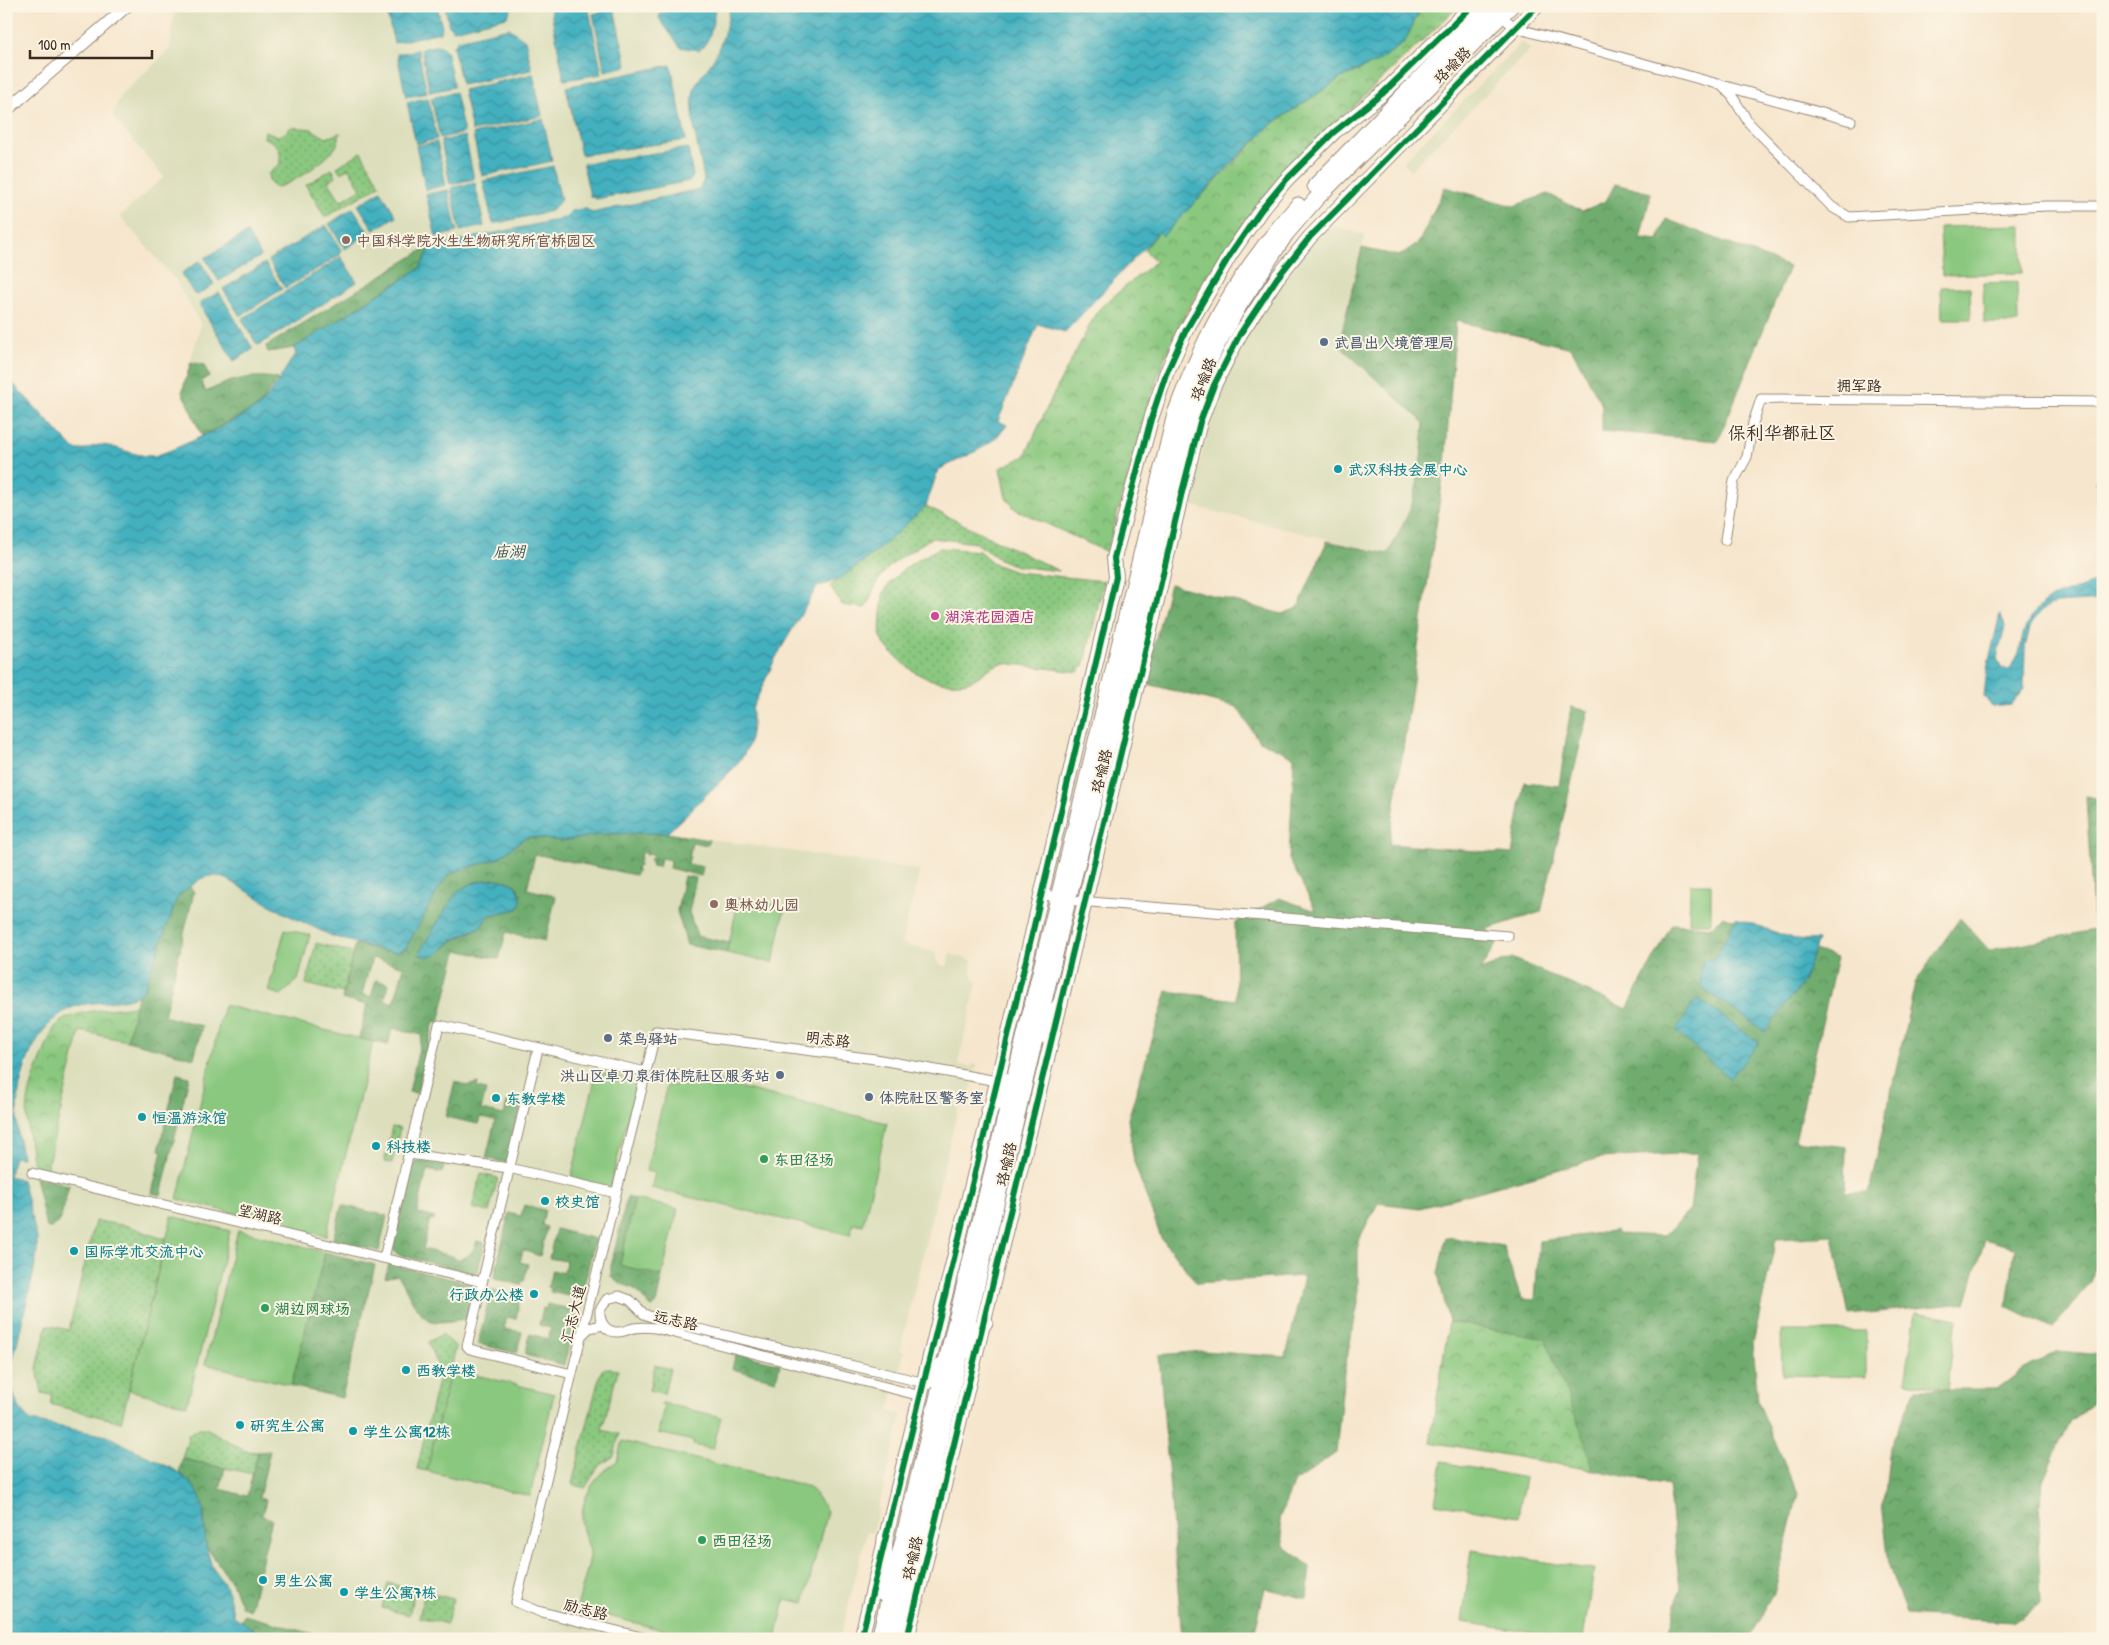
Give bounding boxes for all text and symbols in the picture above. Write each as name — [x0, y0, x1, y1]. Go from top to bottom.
scale bar — [30, 28, 152, 60]
text: 100 m — [38, 34, 71, 55]
street label: 珞喻路 — [1429, 42, 1475, 88]
place label: 中国科学院水生生物研究所官桥园区 — [356, 230, 596, 251]
marker: 中国科学院水生生物研究所官桥园区 — [340, 234, 352, 246]
place label: 武昌出入境管理局 — [1334, 332, 1454, 353]
marker: 武昌出入境管理局 — [1318, 336, 1330, 348]
street label: 珞喻路 — [1185, 354, 1221, 404]
street label: 拥军路 — [1836, 375, 1882, 396]
district label: 保利华都社区 — [1728, 420, 1836, 445]
place label: 武汉科技会展中心 — [1348, 459, 1468, 480]
marker: 武汉科技会展中心 — [1332, 463, 1344, 475]
water label: 庙湖 — [493, 540, 527, 562]
place label: 湖滨花园酒店 — [945, 606, 1035, 627]
marker: 湖滨花园酒店 — [929, 610, 941, 622]
street label: 珞喻路 — [1085, 747, 1117, 795]
place label: 奥林幼儿园 — [724, 894, 799, 915]
marker: 奥林幼儿园 — [708, 898, 720, 910]
street label: 明志路 — [804, 1026, 852, 1052]
place label: 菜鸟驿站 — [618, 1028, 678, 1049]
marker: 菜鸟驿站 — [602, 1032, 614, 1044]
place label: 洪山区卓刀泉街体院社区服务站 — [560, 1065, 770, 1086]
marker: 洪山区卓刀泉街体院社区服务站 — [774, 1069, 786, 1081]
place label: 体院社区警务室 — [879, 1087, 984, 1108]
place label: 东教学楼 — [506, 1088, 566, 1109]
marker: 体院社区警务室 — [863, 1091, 875, 1103]
marker: 东教学楼 — [490, 1092, 502, 1104]
place label: 恒温游泳馆 — [152, 1107, 227, 1128]
marker: 恒温游泳馆 — [136, 1111, 148, 1123]
place label: 科技楼 — [386, 1136, 431, 1157]
marker: 科技楼 — [370, 1140, 382, 1152]
street label: 珞喻路 — [991, 1140, 1021, 1188]
place label: 东田径场 — [774, 1149, 834, 1170]
marker: 东田径场 — [758, 1153, 770, 1165]
place label: 校史馆 — [555, 1191, 600, 1212]
marker: 校史馆 — [539, 1195, 551, 1207]
street label: 望湖路 — [236, 1199, 284, 1229]
place label: 国际学术交流中心 — [84, 1241, 204, 1262]
marker: 国际学术交流中心 — [68, 1245, 80, 1257]
street label: 汇志大道 — [556, 1282, 590, 1346]
place label: 行政办公楼 — [449, 1284, 524, 1305]
marker: 行政办公楼 — [528, 1288, 540, 1300]
place label: 湖边网球场 — [275, 1298, 350, 1319]
marker: 湖边网球场 — [259, 1302, 271, 1314]
street label: 远志路 — [652, 1305, 700, 1335]
place label: 西教学楼 — [416, 1360, 476, 1381]
marker: 西教学楼 — [400, 1364, 412, 1376]
place label: 研究生公寓 — [250, 1415, 325, 1436]
marker: 研究生公寓 — [234, 1419, 246, 1431]
place label: 学生公寓12栋 — [363, 1421, 450, 1442]
marker: 学生公寓12栋 — [347, 1425, 359, 1437]
place label: 西田径场 — [712, 1530, 772, 1551]
marker: 西田径场 — [696, 1534, 708, 1546]
street label: 珞喻路 — [897, 1534, 927, 1582]
place label: 男生公寓 — [273, 1570, 333, 1591]
marker: 男生公寓 — [257, 1574, 269, 1586]
place label: 学生公寓7栋 — [354, 1582, 436, 1603]
marker: 学生公寓7栋 — [338, 1586, 350, 1598]
street label: 励志路 — [562, 1593, 610, 1625]

